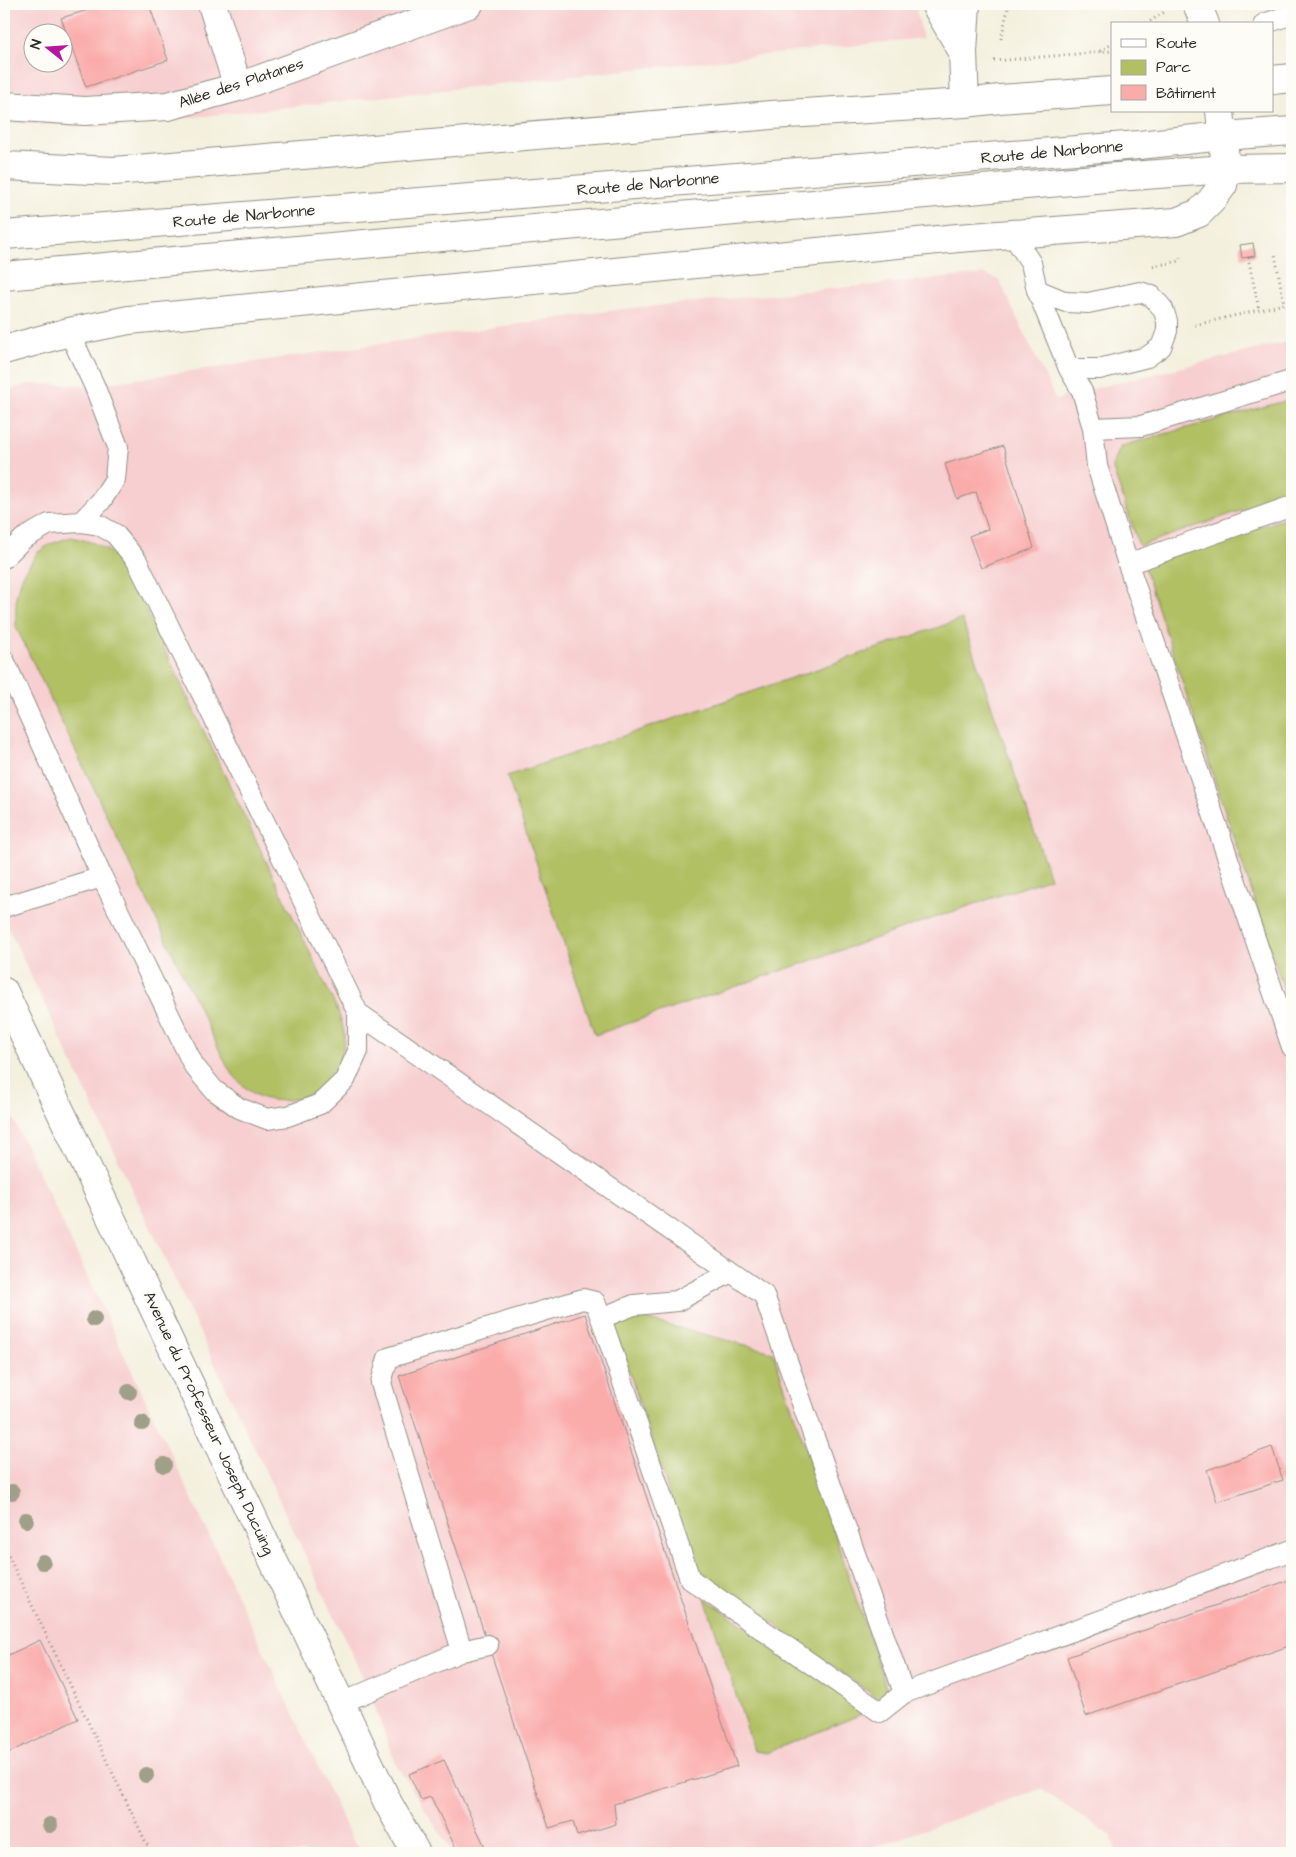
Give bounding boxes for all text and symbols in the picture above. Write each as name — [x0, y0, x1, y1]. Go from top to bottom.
north arrow — [22, 22, 72, 72]
legend — [1111, 22, 1274, 112]
text: Route — [1156, 33, 1197, 54]
text: N — [26, 37, 47, 52]
street label: Allée des Platanes — [176, 52, 306, 114]
text: Parc — [1156, 57, 1191, 78]
text: Bâtiment — [1156, 83, 1216, 104]
street label: Route de Narbonne — [980, 135, 1125, 169]
street label: Route de Narbonne — [576, 167, 721, 201]
street label: Route de Narbonne — [172, 199, 317, 233]
street label: Avenue du Professeur Joseph Ducuing — [137, 1288, 280, 1559]

